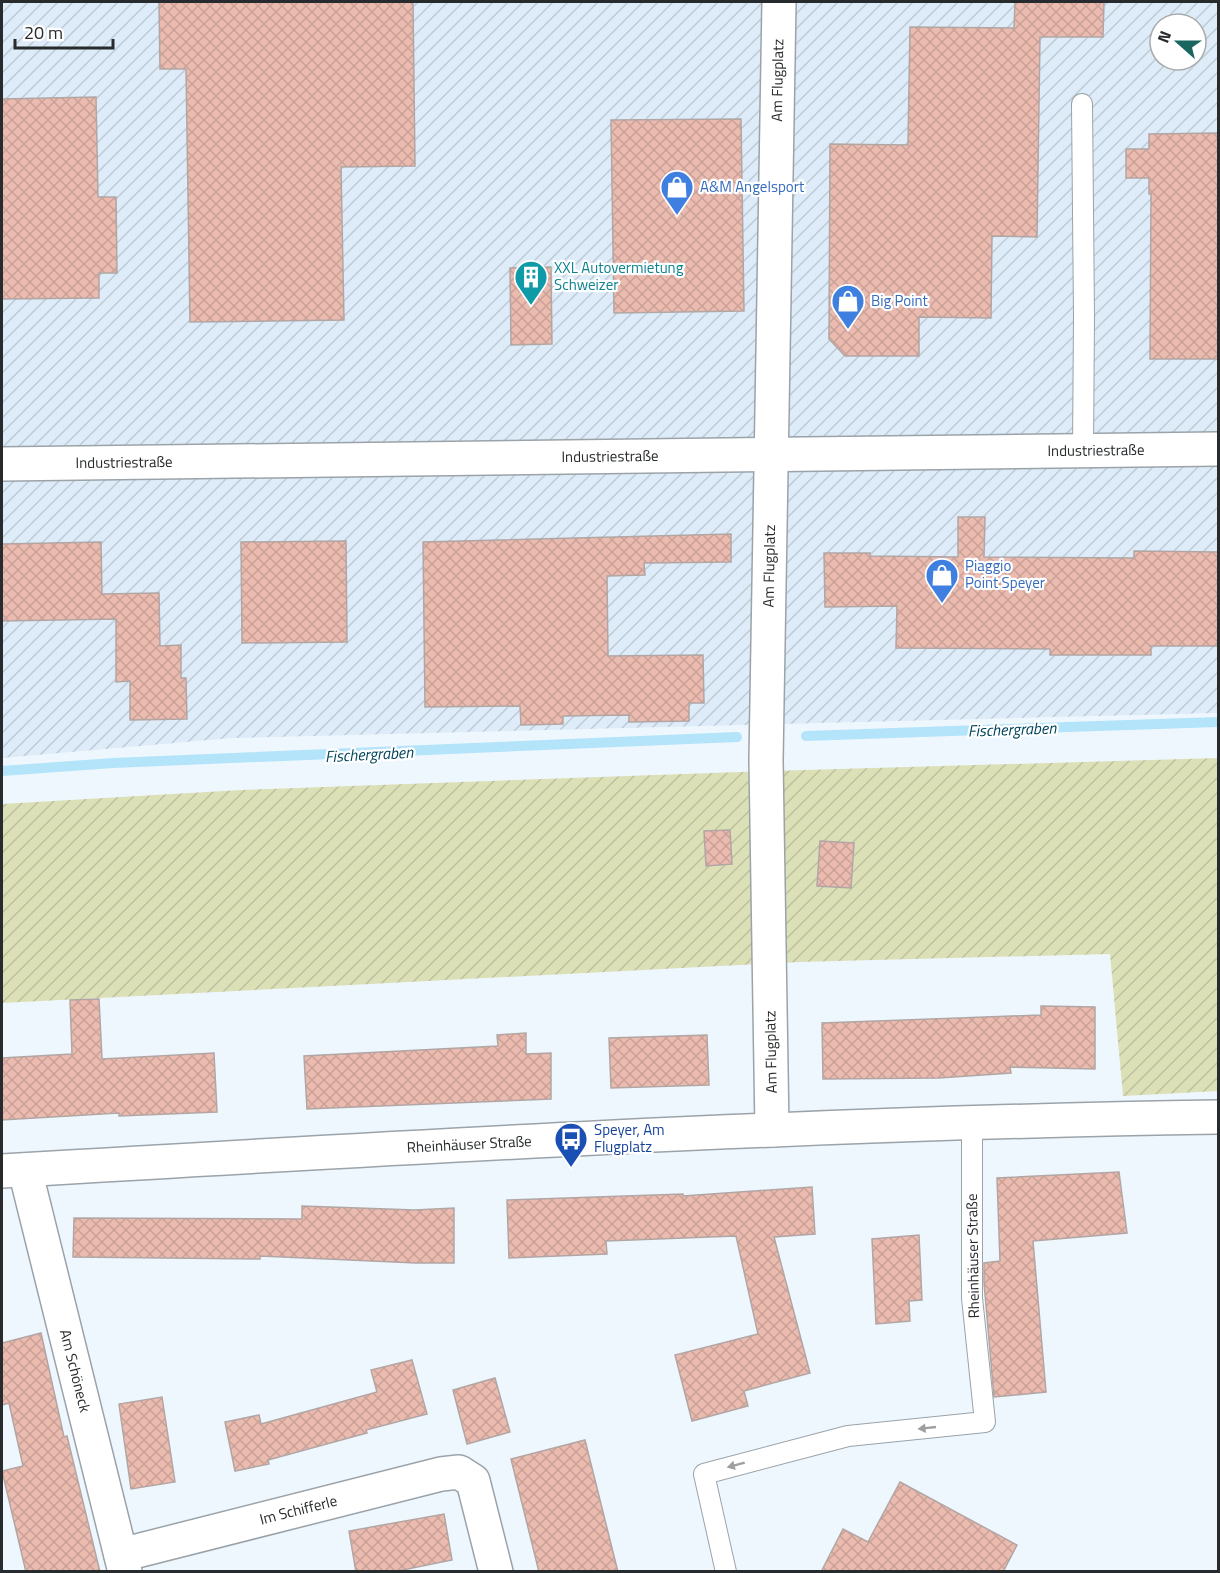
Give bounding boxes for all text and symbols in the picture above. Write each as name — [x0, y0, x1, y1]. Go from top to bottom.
scale bar — [15, 12, 112, 50]
north arrow — [1148, 12, 1208, 72]
text: 20 m — [24, 19, 63, 46]
text: N — [1151, 27, 1177, 46]
street label: Am Flugplatz — [765, 38, 789, 122]
shop icon: A&M Angelsport — [659, 169, 695, 216]
place label: A&M Angelsport — [700, 175, 805, 198]
place label: XXL Autovermietung Schweizer — [554, 256, 684, 296]
building icon: XXL Autovermietung Schweizer — [513, 259, 549, 306]
shop icon: Big Point — [830, 283, 866, 330]
place label: Big Point — [871, 289, 929, 312]
street label: Industriestraße — [1047, 438, 1145, 462]
street label: Industriestraße — [561, 444, 659, 468]
street label: Industriestraße — [75, 450, 173, 474]
street label: Am Flugplatz — [757, 524, 781, 608]
place label: Piaggio Point Speyer — [965, 554, 1045, 594]
shop icon: Piaggio Point Speyer — [924, 557, 960, 604]
water label: Fischergraben — [967, 715, 1058, 743]
water label: Fischergraben — [324, 740, 415, 768]
street label: Am Flugplatz — [758, 1010, 783, 1094]
place label: Speyer, Am Flugplatz — [594, 1118, 665, 1158]
bus stop icon: Speyer, Am Flugplatz — [553, 1121, 589, 1168]
street label: Rheinhäuser Straße — [406, 1129, 532, 1159]
street label: Rheinhäuser Straße — [960, 1193, 985, 1319]
street label: Am Schöneck — [54, 1327, 97, 1415]
one-way arrow — [918, 1423, 937, 1433]
one-way arrow — [727, 1461, 745, 1471]
street label: Im Schifferle — [257, 1489, 340, 1530]

